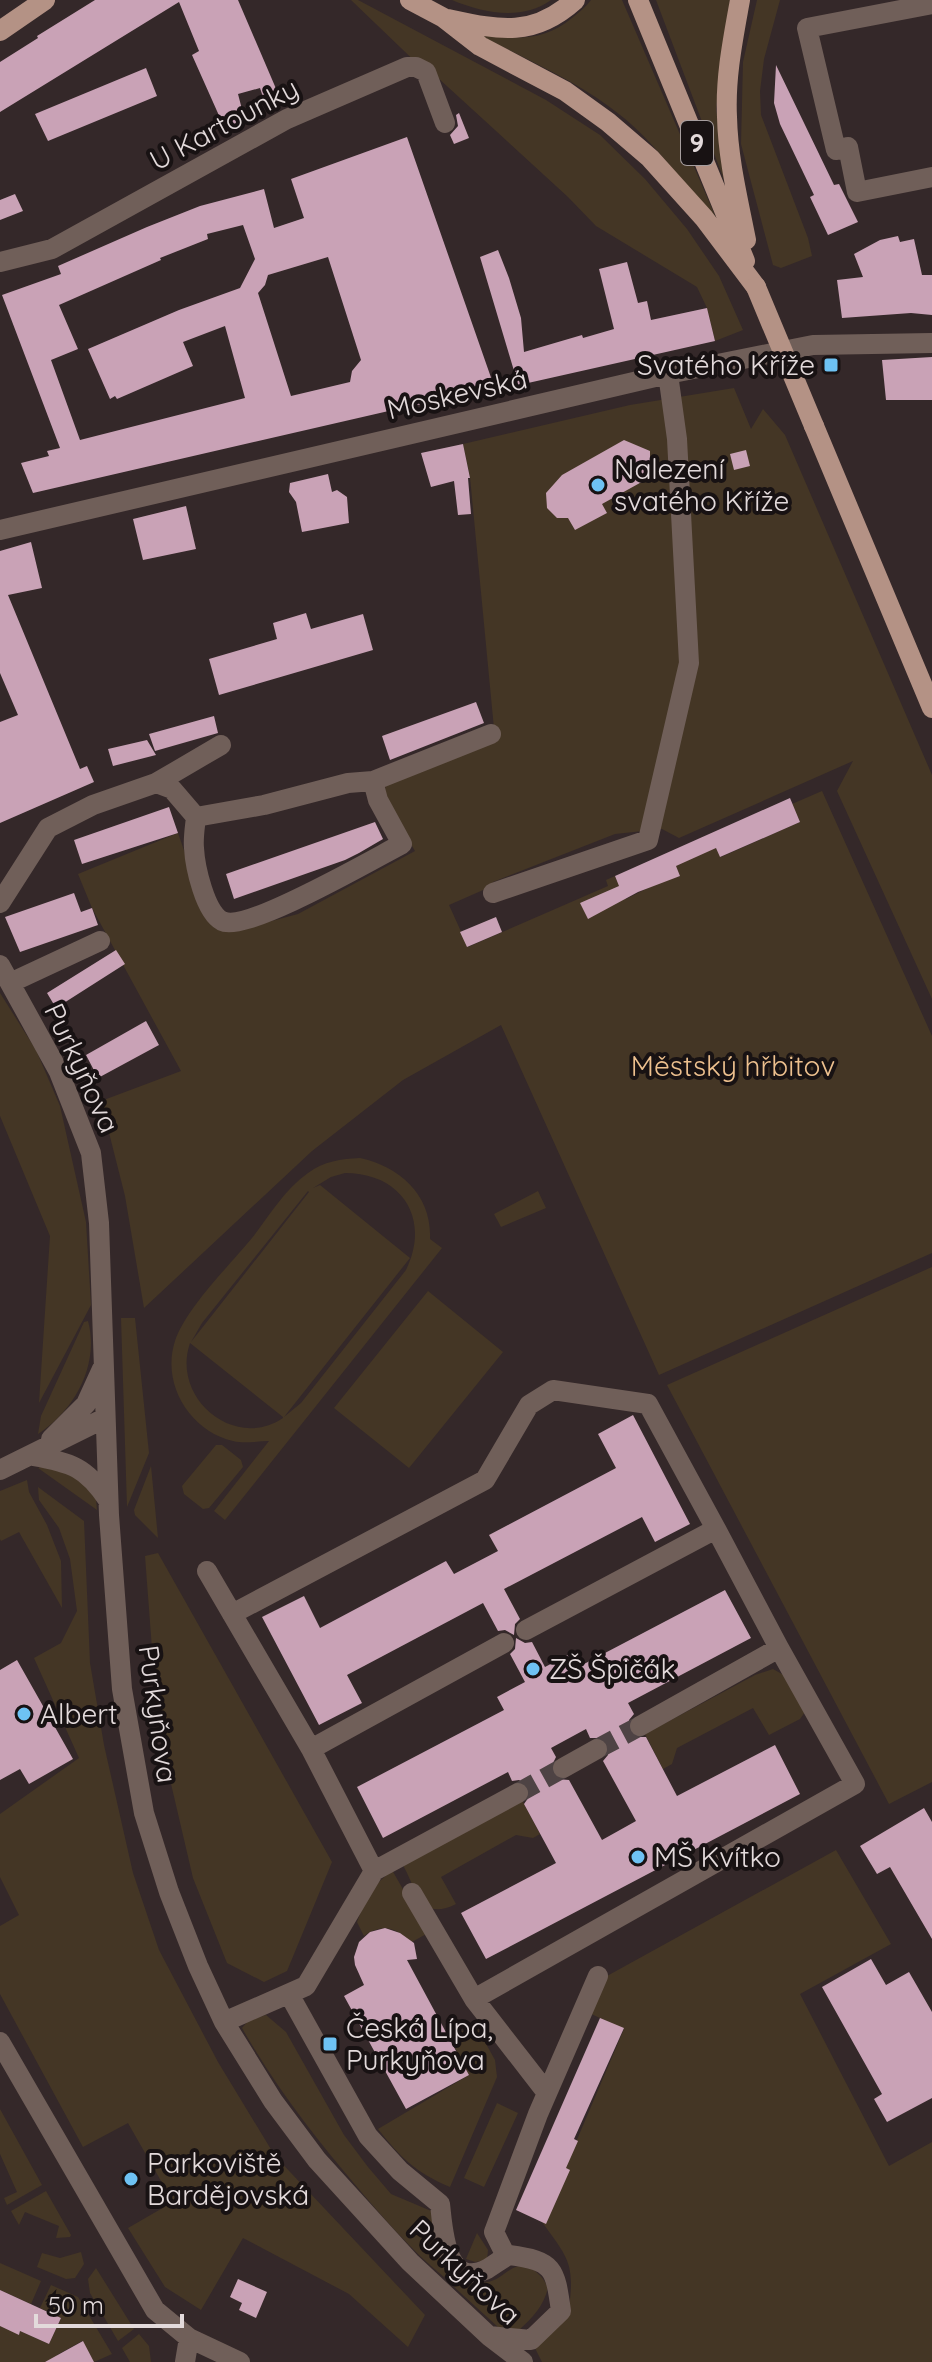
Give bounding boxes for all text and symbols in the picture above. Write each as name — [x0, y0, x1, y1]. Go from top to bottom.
street label: U Kartounky — [143, 70, 304, 177]
road number: 9 — [681, 121, 713, 165]
place label: Svatého Kříže — [637, 347, 815, 382]
marker: Svatého Kříže — [822, 356, 840, 374]
street label: Moskevská — [383, 360, 530, 427]
place label: Nalezení svatého Kříže — [614, 451, 789, 518]
marker: Nalezení svatého Kříže — [589, 476, 607, 494]
street label: Purkyňova — [37, 997, 128, 1138]
park label: Městský hřbitov — [631, 1048, 835, 1083]
street label: Purkyňova — [132, 1643, 185, 1785]
place label: ZŠ Špičák — [549, 1651, 676, 1686]
marker: ZŠ Špičák — [524, 1660, 542, 1678]
place label: Albert — [40, 1696, 118, 1731]
marker: Albert — [15, 1705, 33, 1723]
place label: MŠ Kvítko — [654, 1839, 781, 1874]
marker: MŠ Kvítko — [629, 1848, 647, 1866]
place label: Česká Lípa, Purkyňova — [346, 2010, 493, 2077]
marker: Česká Lípa, Purkyňova — [321, 2035, 339, 2053]
place label: Parkoviště Bardějovská — [147, 2145, 309, 2212]
marker: Parkoviště Bardějovská — [122, 2170, 140, 2188]
street label: Purkyňova — [403, 2211, 528, 2332]
scale bar — [36, 2278, 182, 2328]
text: 50 m — [48, 2290, 104, 2320]

